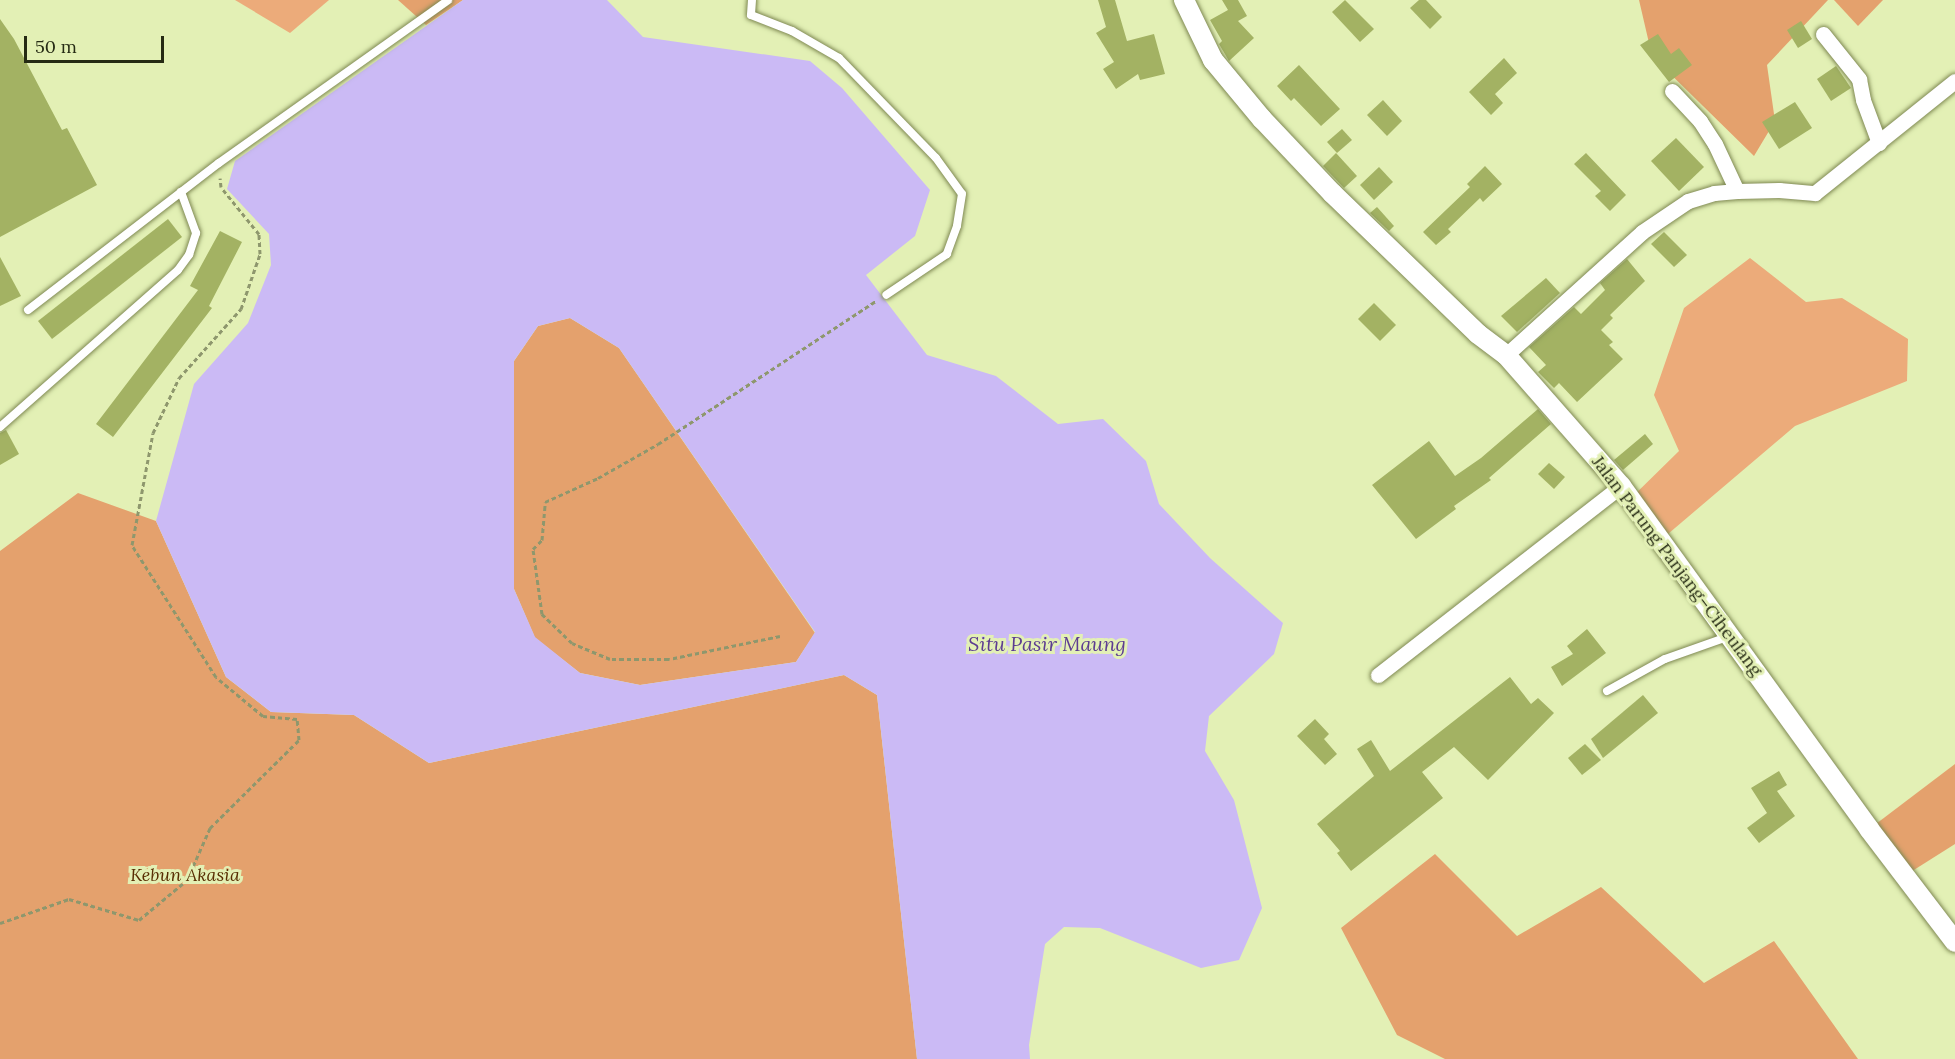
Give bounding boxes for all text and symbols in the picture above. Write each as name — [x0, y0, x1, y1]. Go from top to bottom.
scale bar — [27, 24, 166, 62]
text: 50 m — [35, 35, 77, 58]
street label: Jalan Parung Panjang–Ciheulang — [1587, 452, 1767, 680]
water label: Situ Pasir Maung — [968, 631, 1126, 655]
park label: Kebun Akasia — [130, 864, 240, 886]

